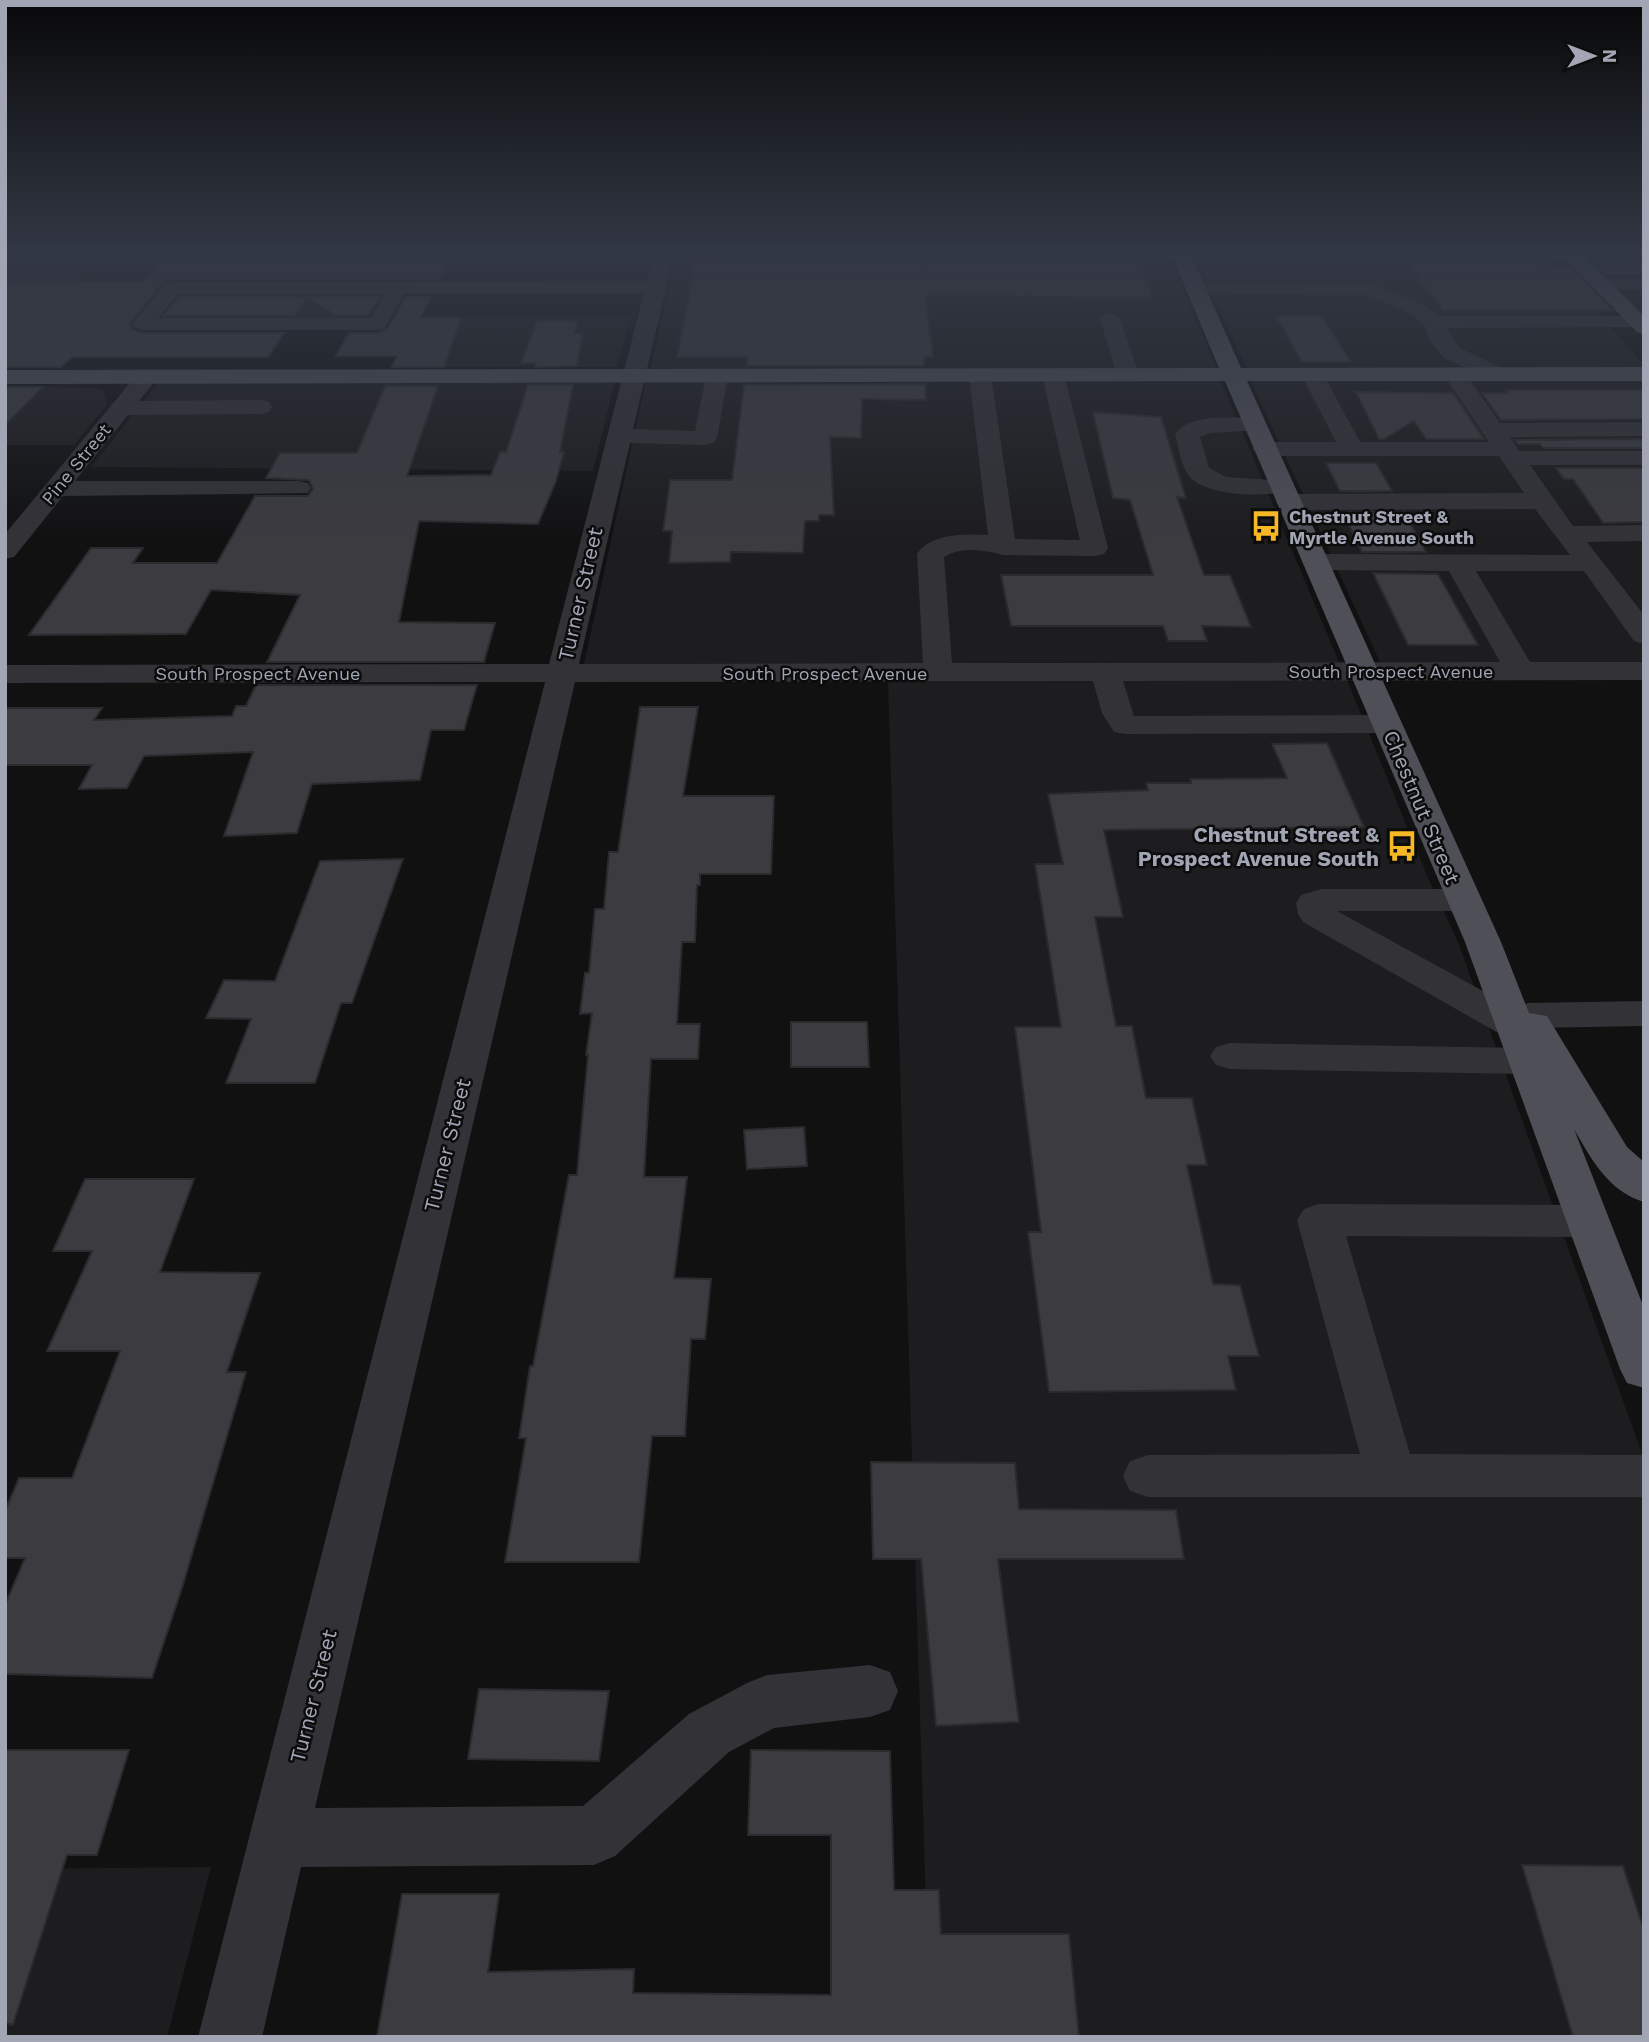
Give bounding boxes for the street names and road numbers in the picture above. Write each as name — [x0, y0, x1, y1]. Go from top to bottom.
street label: Pine Street — [37, 419, 115, 509]
street label: Turner Street — [552, 525, 608, 663]
street label: South Prospect Avenue — [1289, 661, 1493, 682]
street label: South Prospect Avenue — [156, 663, 360, 684]
street label: South Prospect Avenue — [723, 663, 927, 684]
street label: Chestnut Street — [1378, 726, 1466, 888]
street label: Turner Street — [418, 1076, 476, 1214]
street label: Turner Street — [284, 1627, 342, 1765]

